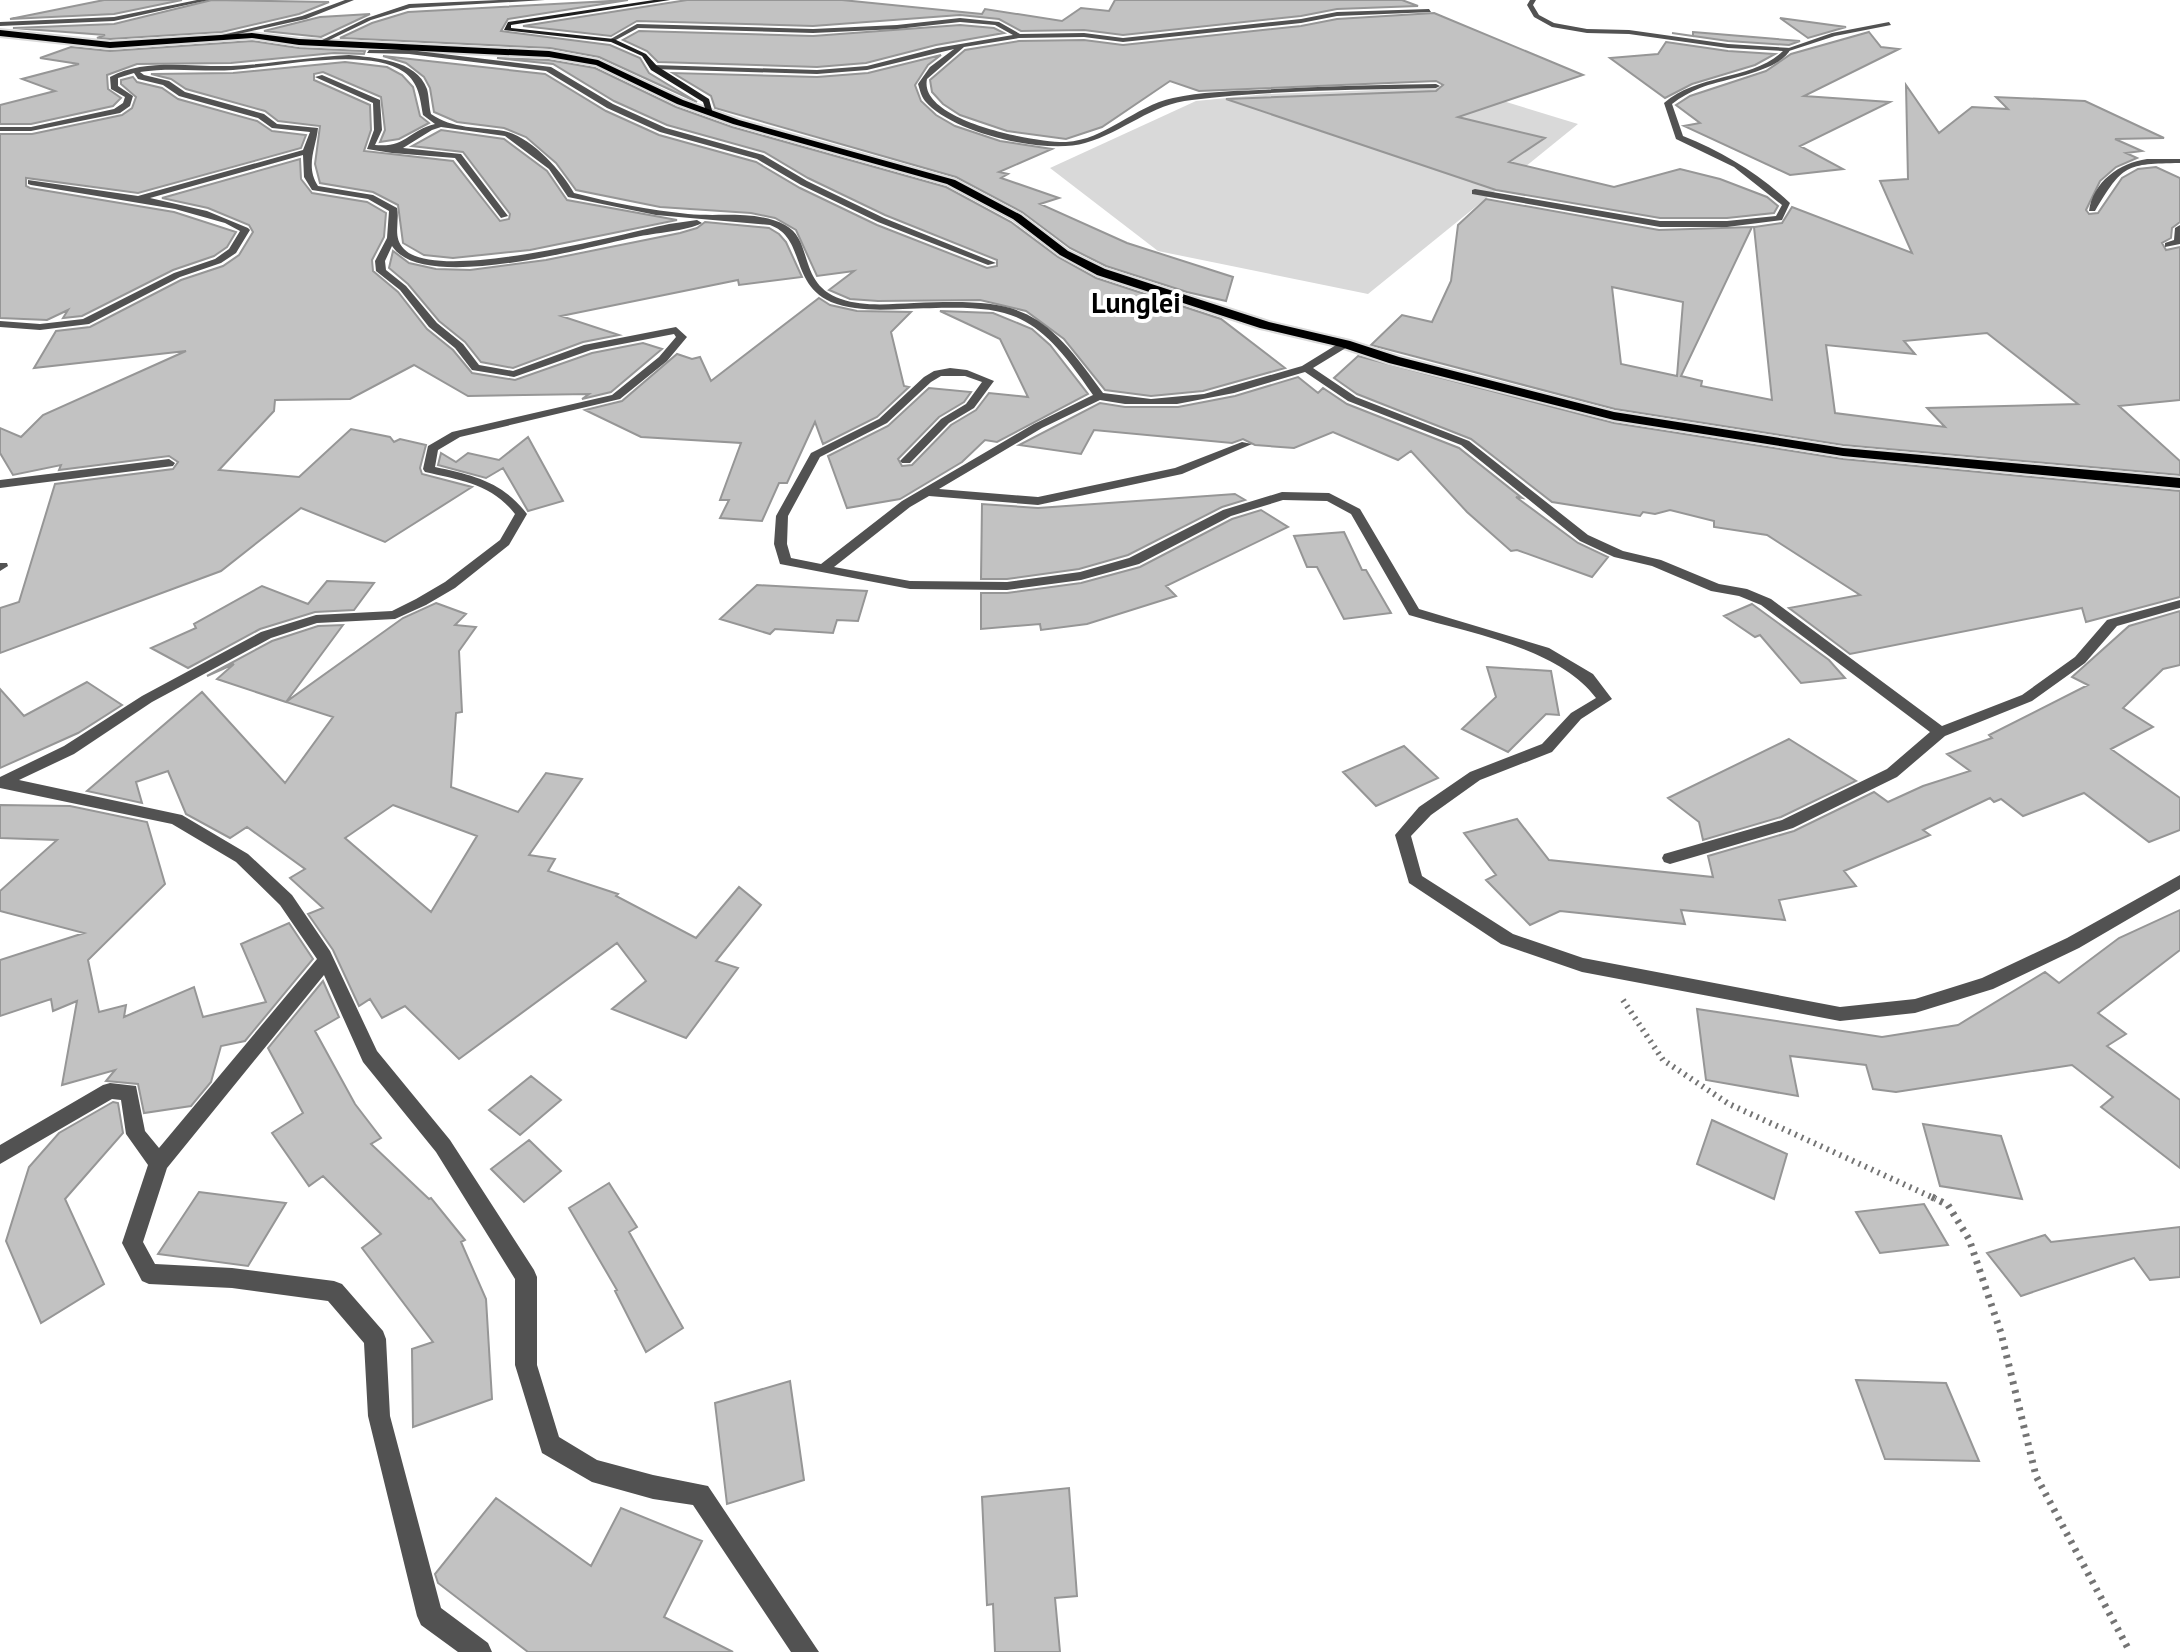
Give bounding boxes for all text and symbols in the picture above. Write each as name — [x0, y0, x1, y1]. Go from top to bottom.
district label: Lunglei — [1091, 284, 1181, 321]

